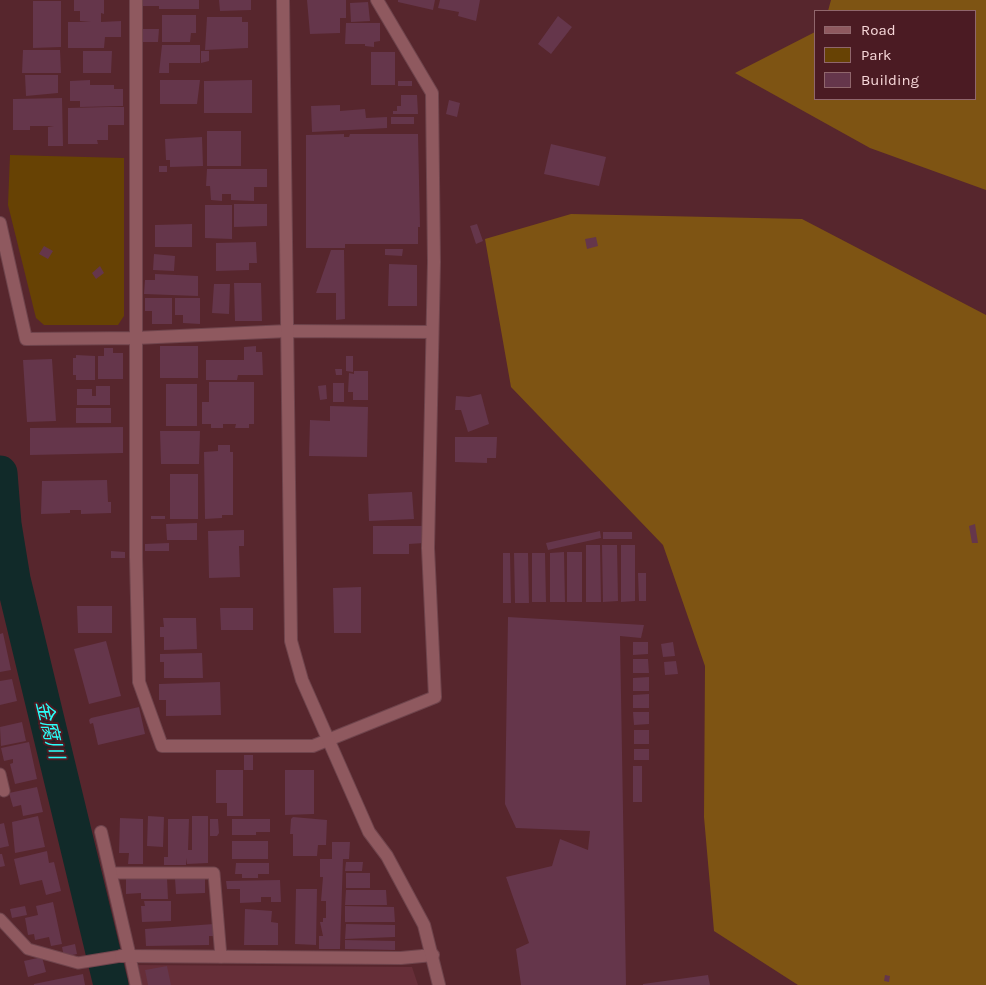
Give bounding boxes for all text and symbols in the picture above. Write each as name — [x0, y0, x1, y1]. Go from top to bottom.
legend — [814, 10, 976, 100]
text: Road — [861, 21, 896, 39]
text: Park — [861, 46, 891, 64]
text: Building — [861, 71, 919, 89]
water label: 金腐川 — [30, 698, 68, 762]

